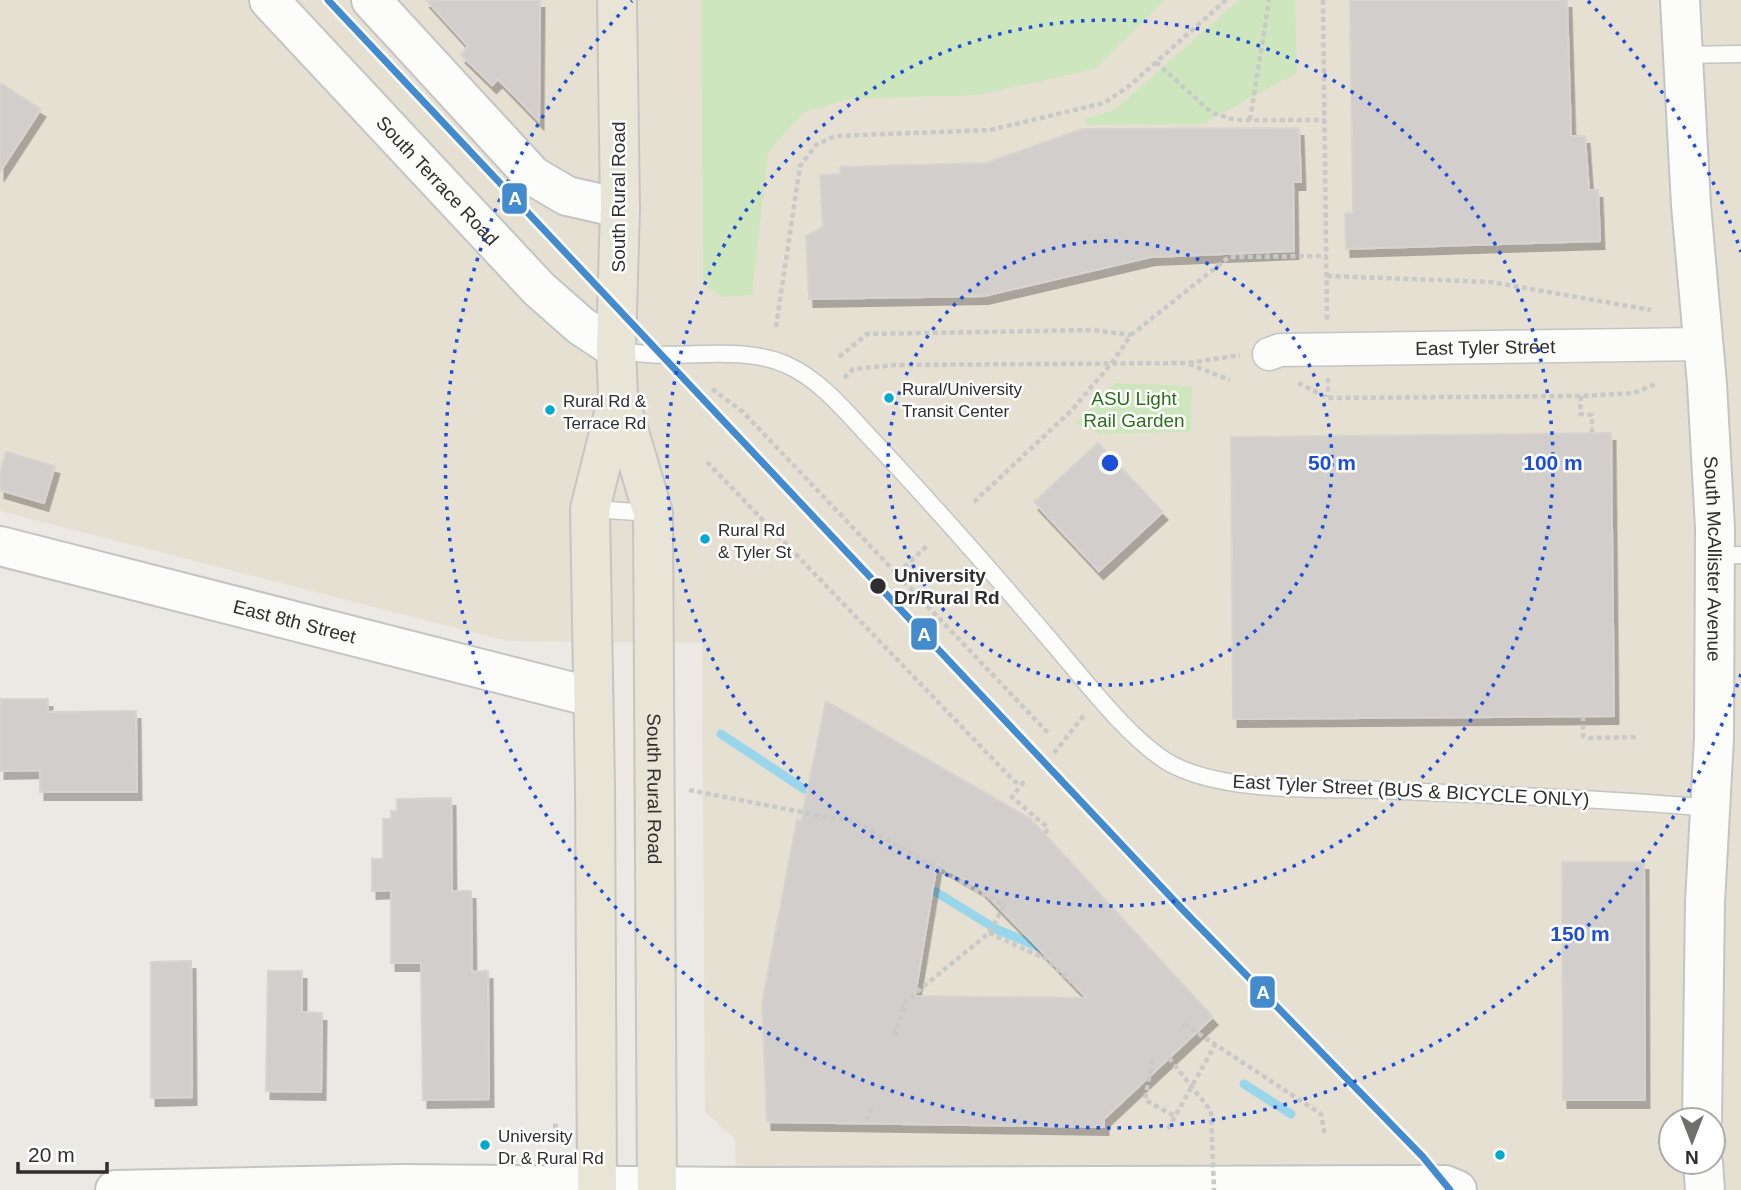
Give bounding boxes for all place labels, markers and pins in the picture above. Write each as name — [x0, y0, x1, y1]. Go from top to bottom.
place label: Rural/University Transit Center — [902, 380, 1022, 421]
marker: Rural/University Transit Center — [882, 391, 896, 405]
place label: Rural Rd & Terrace Rd — [563, 392, 647, 433]
marker: Rural Rd & Terrace Rd — [543, 403, 557, 417]
centre of rings — [1098, 451, 1122, 475]
place label: Rural Rd & Tyler St — [718, 521, 792, 562]
marker: Rural Rd & Tyler St — [698, 532, 712, 546]
place label: University Dr/Rural Rd — [894, 565, 1000, 608]
marker: University Dr/Rural Rd — [868, 576, 888, 596]
place label: University Dr & Rural Rd — [498, 1127, 604, 1168]
marker: University Dr & Rural Rd — [478, 1138, 492, 1152]
unlabelled marker — [1493, 1148, 1507, 1162]

